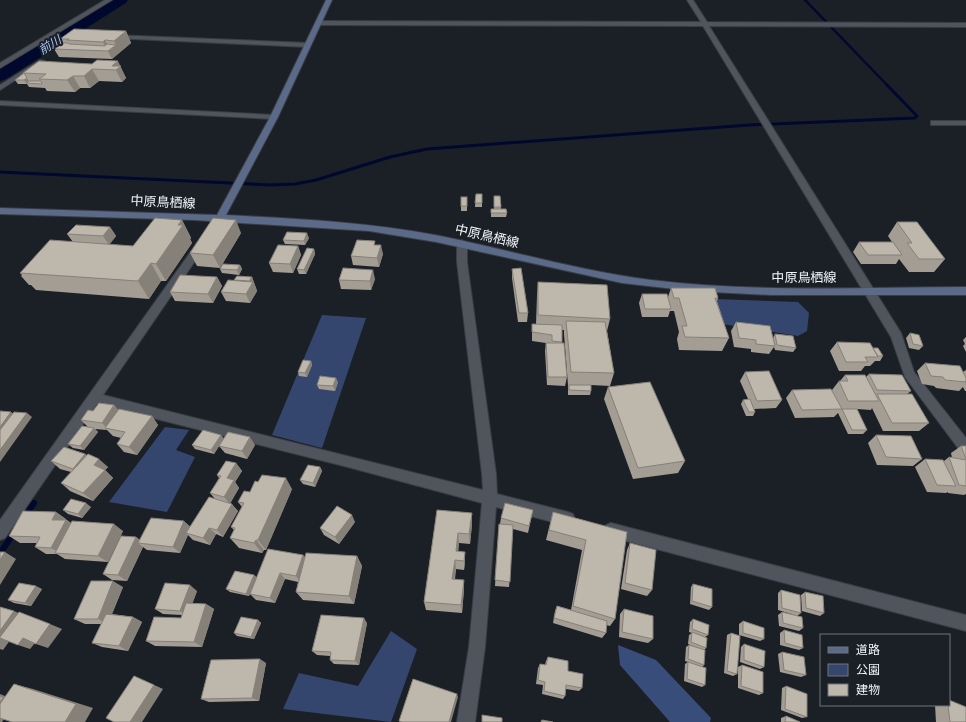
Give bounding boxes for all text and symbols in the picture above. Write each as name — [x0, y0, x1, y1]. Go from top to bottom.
water label: 前川 — [36, 31, 66, 58]
street label: 中原鳥栖線 — [130, 192, 196, 212]
street label: 中原鳥栖線 — [453, 220, 521, 252]
street label: 中原鳥栖線 — [771, 269, 837, 286]
legend — [820, 634, 950, 706]
text: 道路 — [856, 642, 880, 658]
text: 公園 — [856, 662, 880, 678]
text: 建物 — [856, 682, 880, 698]

